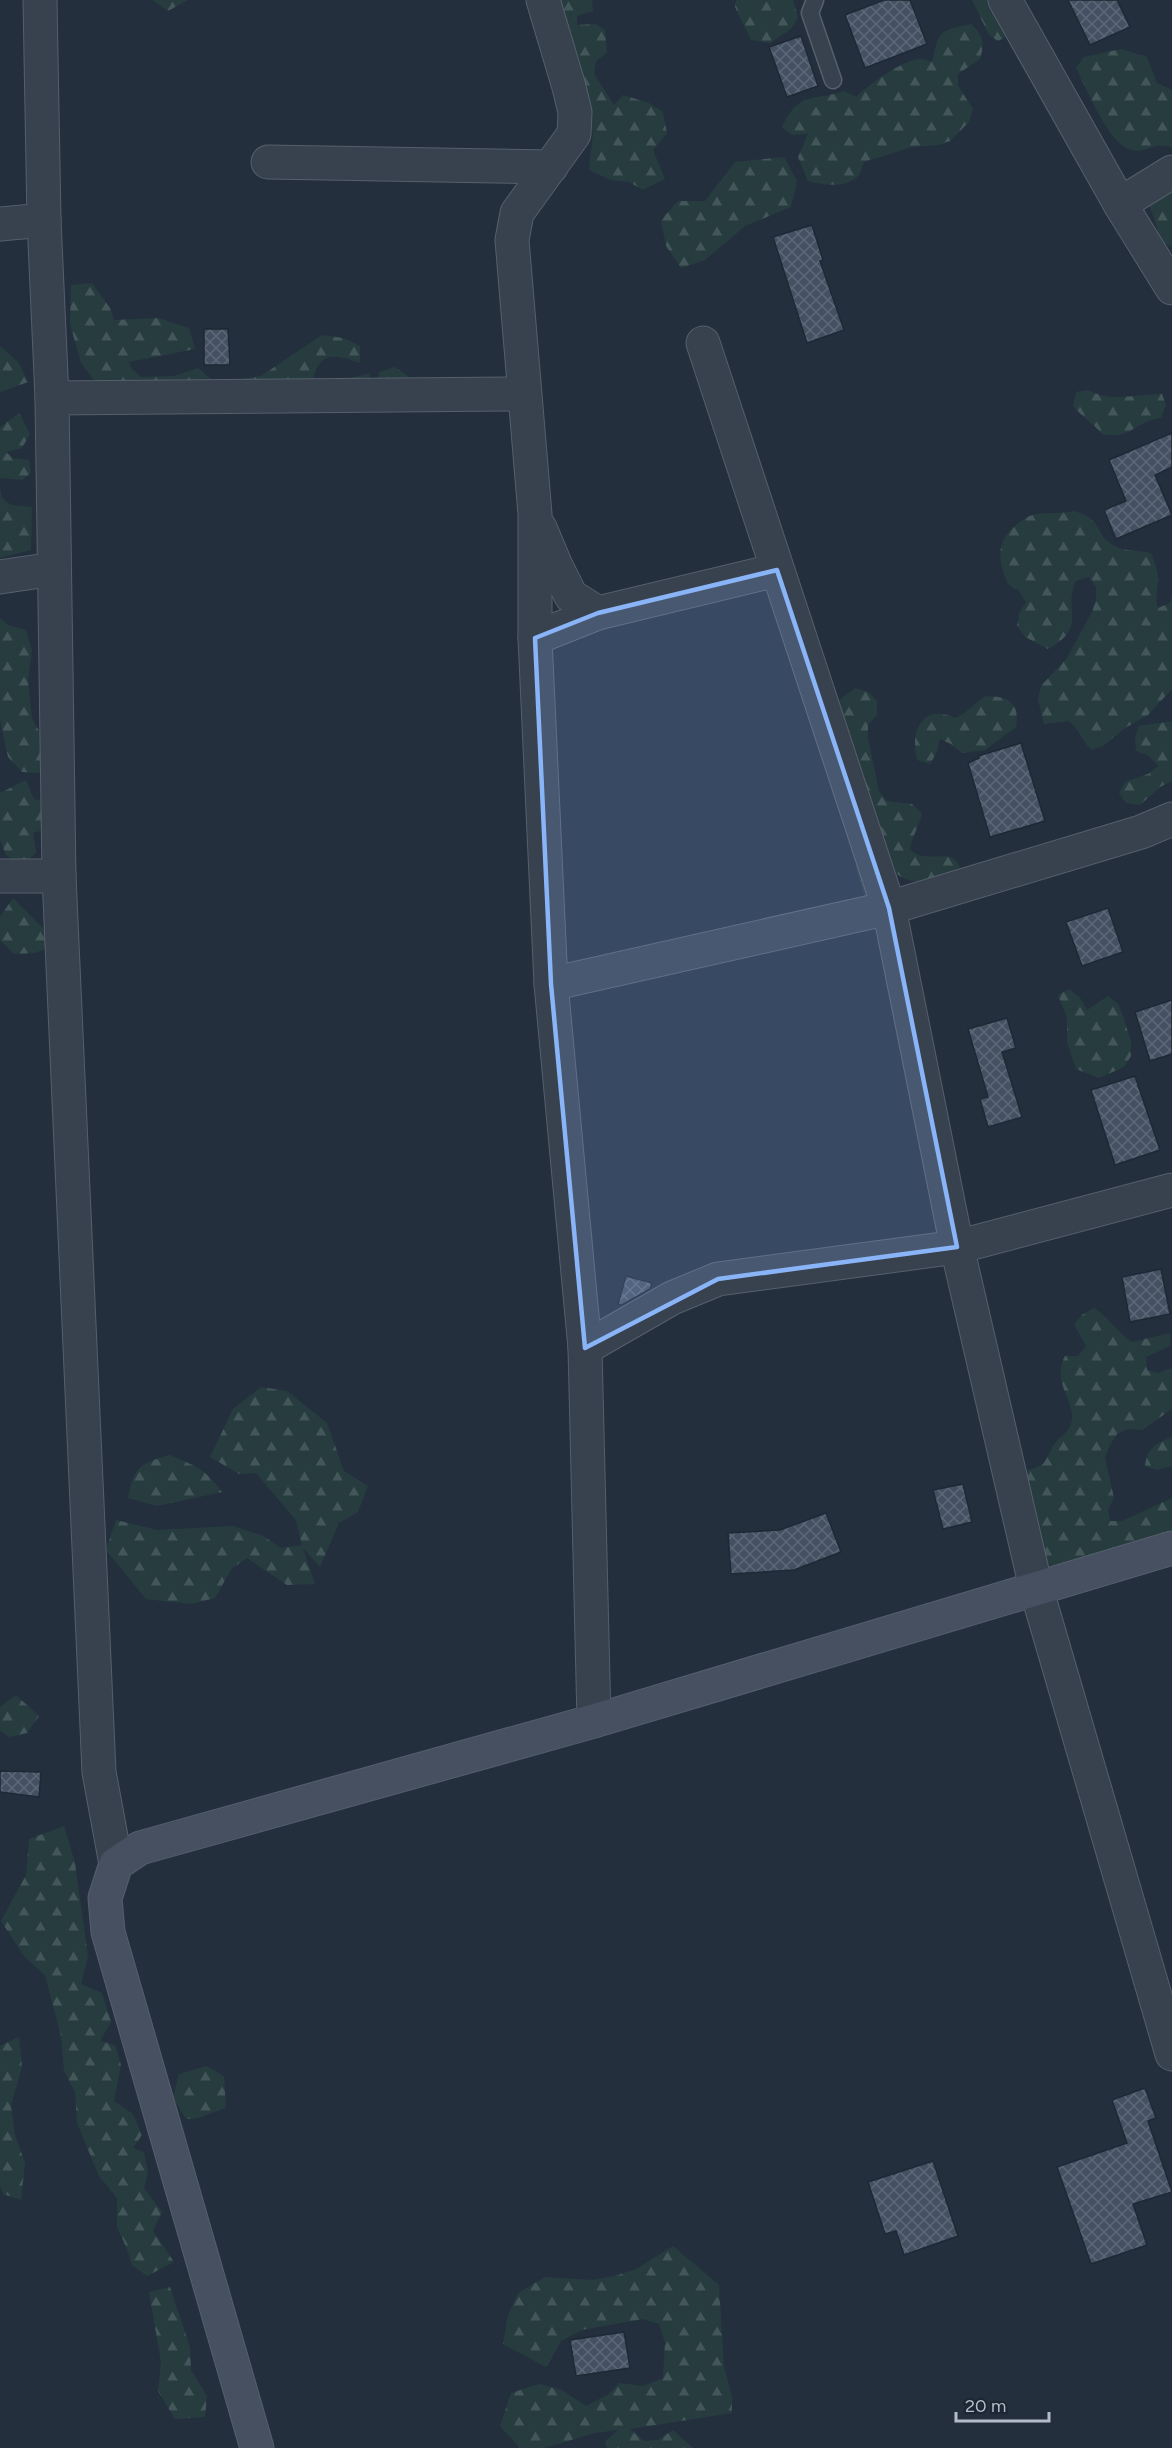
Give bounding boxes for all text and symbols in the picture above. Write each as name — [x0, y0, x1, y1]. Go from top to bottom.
scale bar — [956, 2385, 1049, 2423]
text: 20 m — [965, 2395, 1006, 2417]

